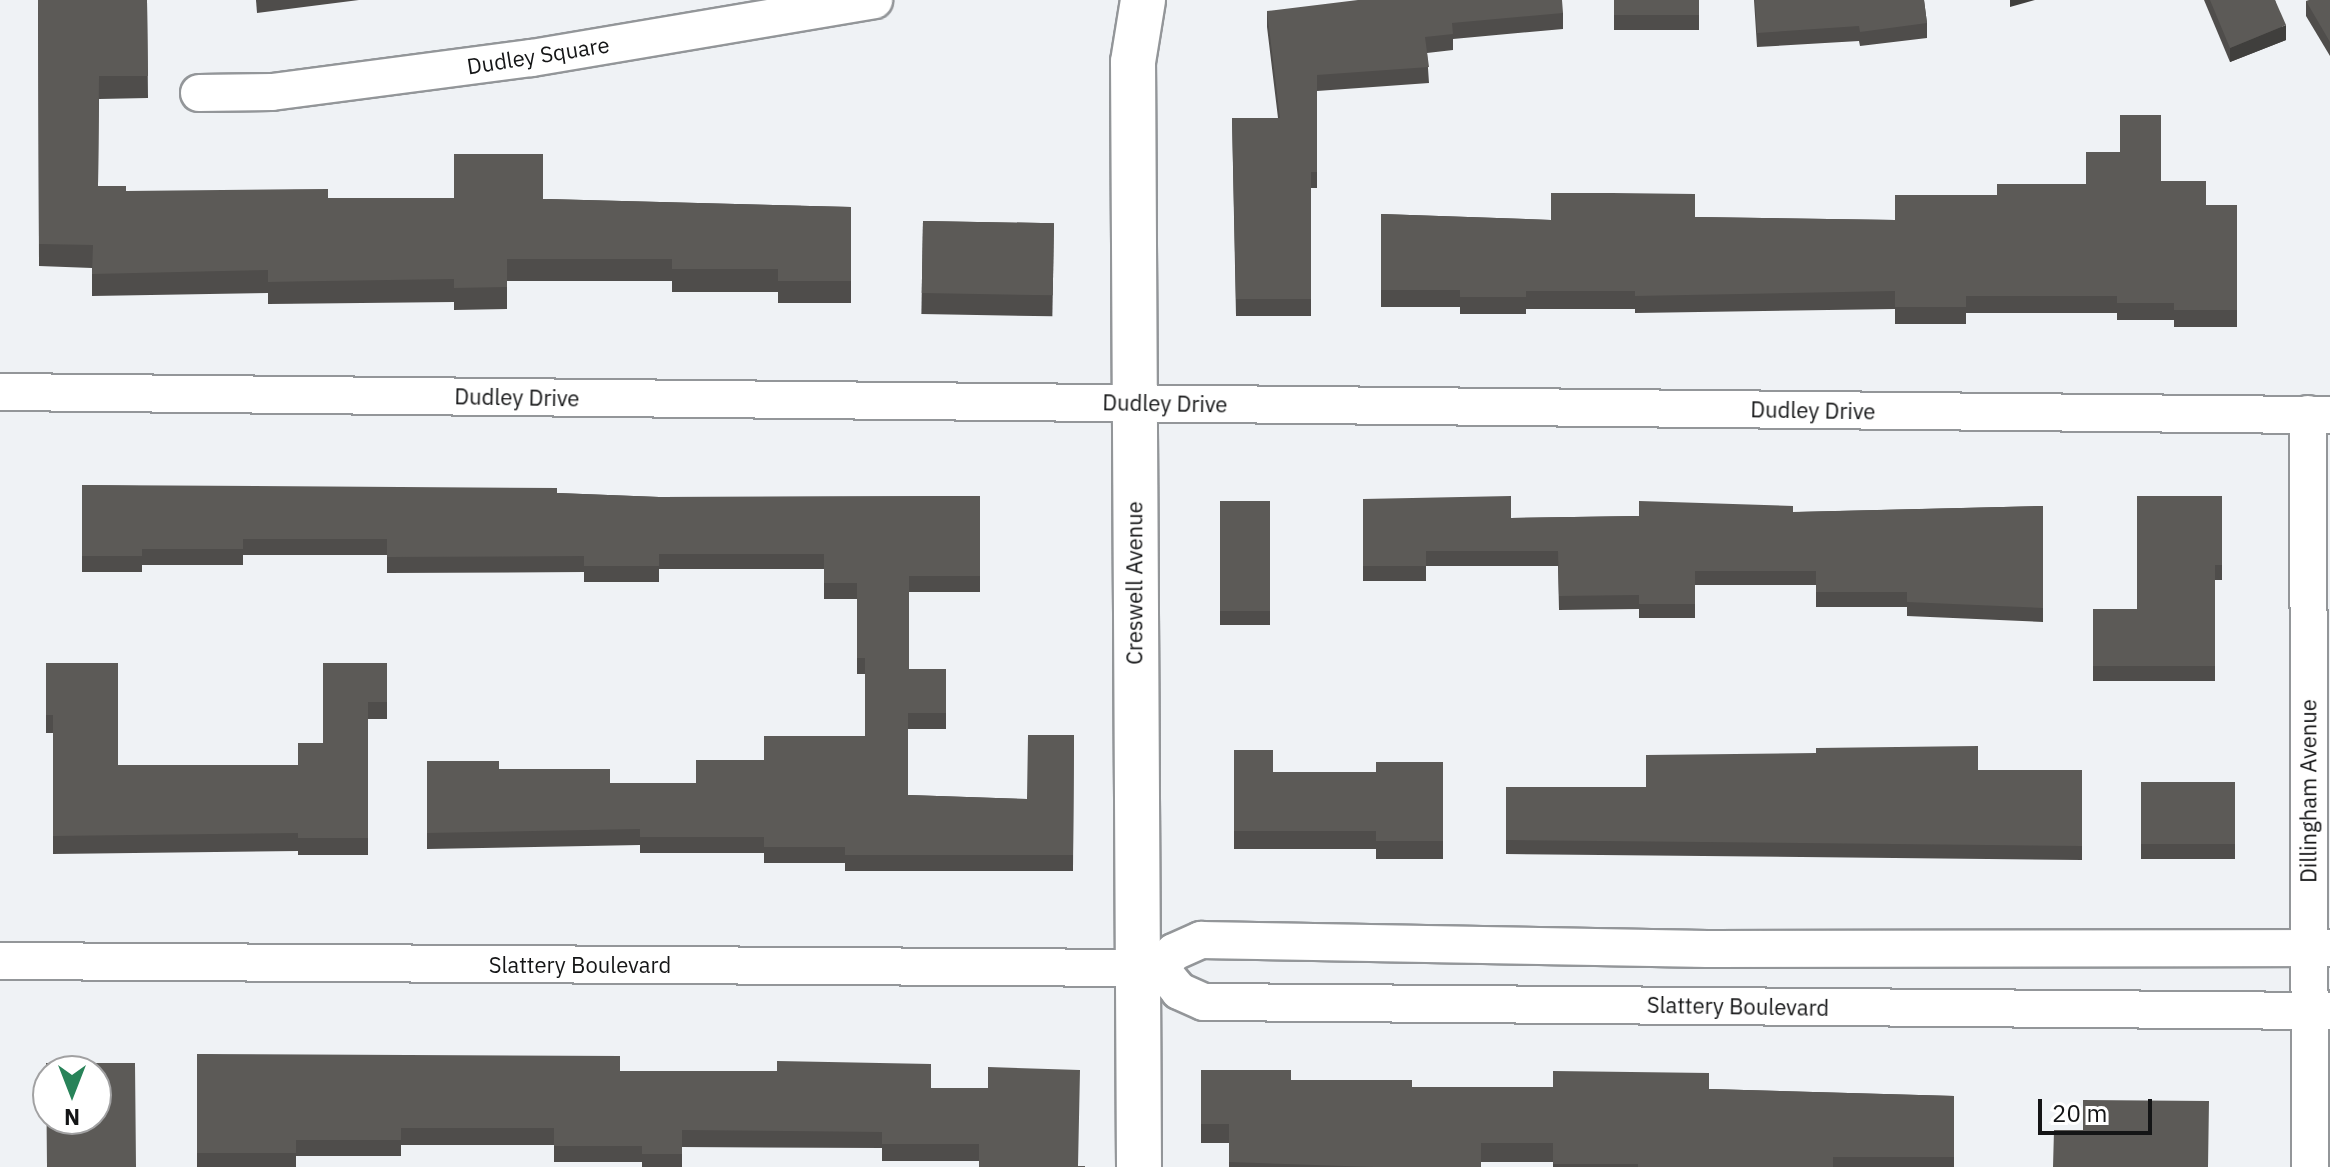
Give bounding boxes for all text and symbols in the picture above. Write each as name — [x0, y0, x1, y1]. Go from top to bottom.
street label: Dudley Square — [465, 31, 611, 79]
street label: Dudley Drive — [454, 383, 580, 411]
street label: Dudley Drive — [1102, 389, 1228, 417]
street label: Dudley Drive — [1750, 396, 1876, 424]
street label: Creswell Avenue — [1121, 501, 1147, 665]
street label: Dillingham Avenue — [2295, 699, 2321, 883]
street label: Slattery Boulevard — [489, 952, 671, 978]
street label: Slattery Boulevard — [1647, 991, 1829, 1021]
north arrow — [32, 1055, 112, 1135]
scale bar — [2042, 1083, 2156, 1133]
text: 20 m — [2052, 1097, 2107, 1129]
text: N — [64, 1103, 80, 1132]

